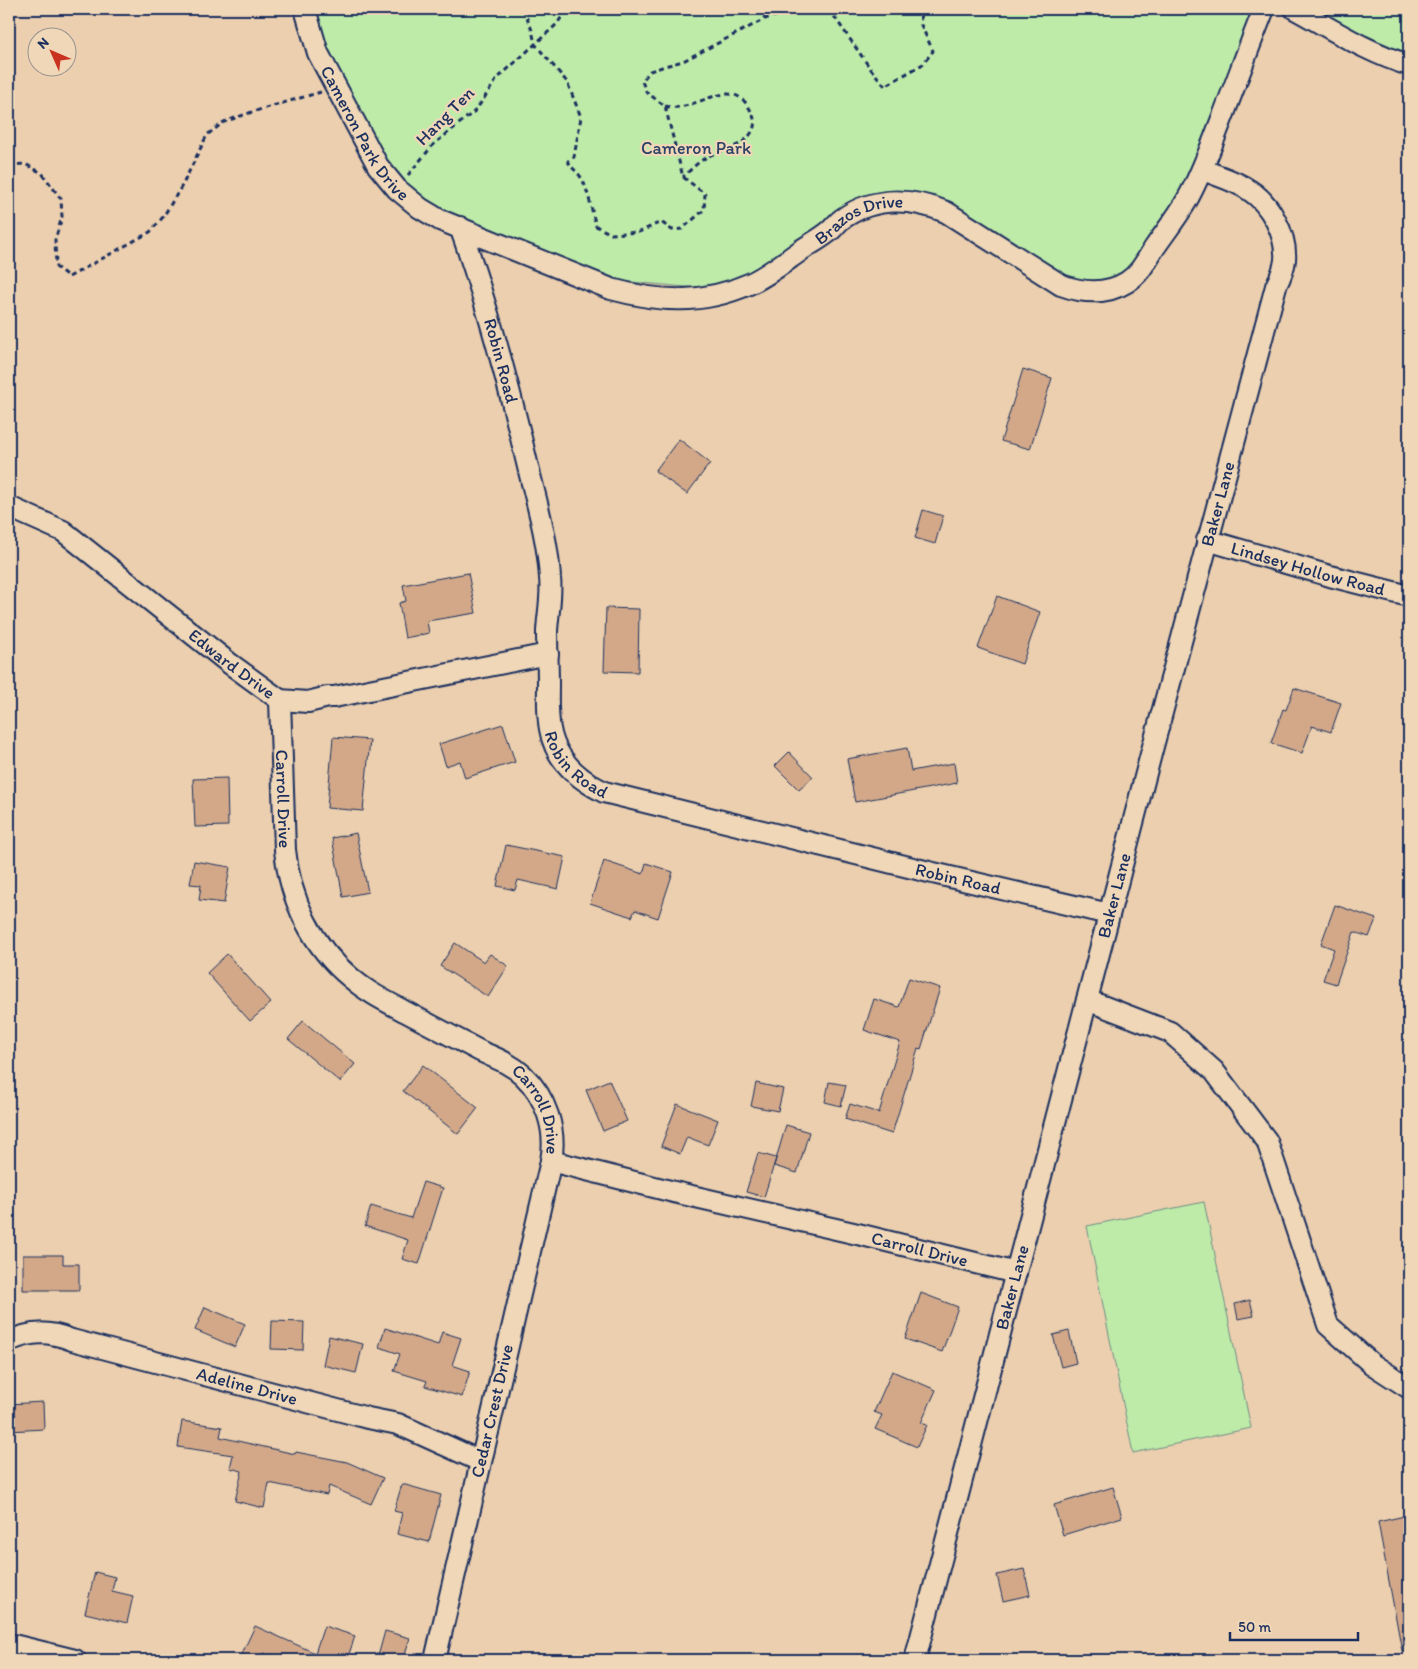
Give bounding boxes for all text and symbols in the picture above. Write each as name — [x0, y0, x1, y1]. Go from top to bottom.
north arrow — [28, 28, 78, 78]
text: N — [34, 34, 53, 53]
street label: Cameron Park Drive — [316, 62, 414, 206]
street label: Hang Ten — [411, 82, 479, 150]
park label: Cameron Park — [641, 137, 751, 159]
street label: Brazos Drive — [811, 190, 904, 250]
street label: Robin Road — [479, 316, 523, 406]
street label: Baker Lane — [1196, 459, 1240, 549]
street label: Lindsey Hollow Road — [1228, 537, 1388, 601]
street label: Edward Drive — [184, 624, 279, 704]
street label: Robin Road — [540, 728, 612, 803]
street label: Carroll Drive — [271, 749, 296, 849]
street label: Baker Lane — [1093, 851, 1136, 940]
street label: Robin Road — [913, 858, 1003, 899]
street label: Carroll Drive — [508, 1059, 564, 1155]
street label: Carroll Drive — [869, 1227, 970, 1272]
street label: Baker Lane — [990, 1243, 1034, 1332]
street label: Cedar Crest Drive — [466, 1342, 518, 1480]
street label: Adeline Drive — [194, 1362, 300, 1410]
scale bar — [1230, 1609, 1358, 1641]
text: 50 m — [1238, 1618, 1271, 1636]

